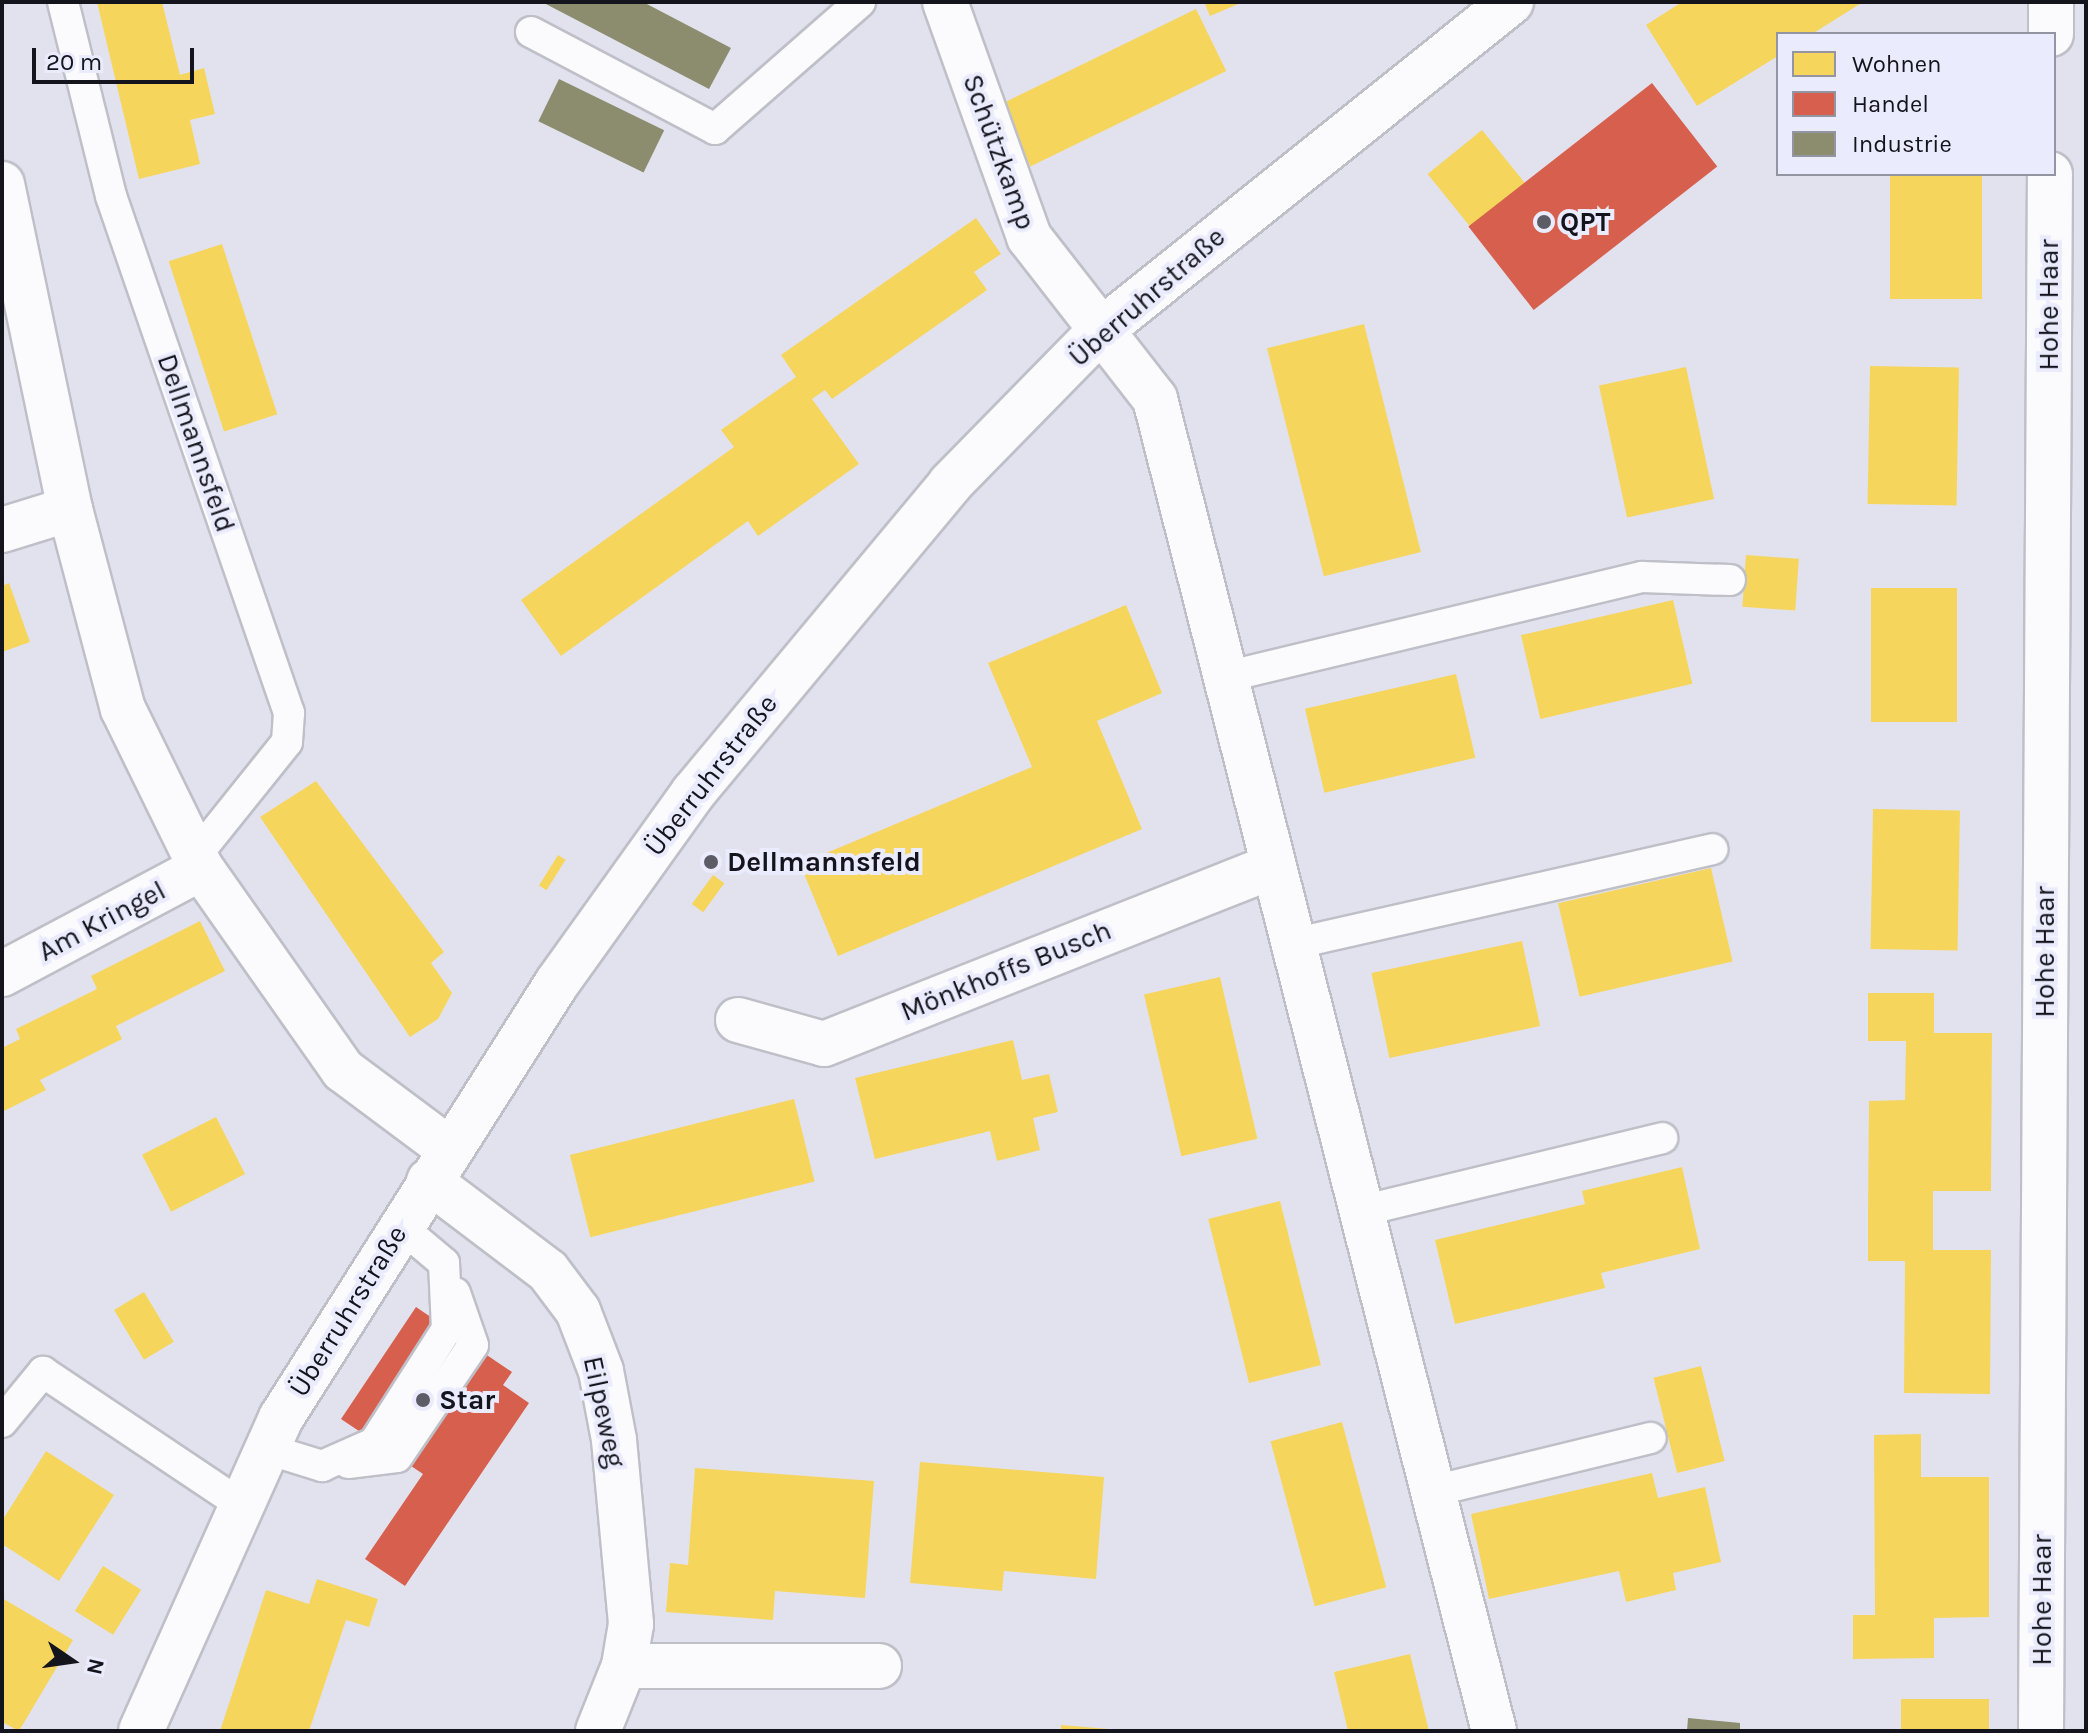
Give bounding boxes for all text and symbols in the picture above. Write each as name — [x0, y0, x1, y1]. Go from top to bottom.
scale bar — [36, 32, 198, 82]
legend — [1776, 32, 2056, 176]
text: 20 m — [46, 48, 102, 76]
text: Wohnen — [1852, 50, 1942, 78]
street label: Schützkamp — [955, 70, 1043, 234]
text: Handel — [1852, 90, 1929, 118]
text: Industrie — [1852, 130, 1952, 158]
place label: QPT — [1560, 205, 1610, 239]
marker: QPT — [1535, 213, 1553, 231]
street label: Überruhrstraße — [1062, 220, 1232, 374]
street label: Hohe Haar — [2032, 239, 2066, 371]
street label: Dellmannsfeld — [150, 349, 242, 537]
street label: Überruhrstraße — [637, 688, 785, 862]
place label: Dellmannsfeld — [727, 845, 921, 879]
marker: Dellmannsfeld — [702, 853, 720, 871]
street label: Am Kringel — [33, 873, 171, 969]
street label: Hohe Haar — [2028, 886, 2062, 1018]
street label: Mönkhoffs Busch — [896, 913, 1116, 1029]
street label: Überruhrstraße — [282, 1219, 414, 1403]
street label: Eilpeweg — [576, 1353, 632, 1471]
place label: Star — [439, 1383, 495, 1417]
marker: Star — [414, 1391, 432, 1409]
street label: Hohe Haar — [2025, 1534, 2059, 1666]
north arrow — [32, 1621, 112, 1701]
text: N — [81, 1656, 110, 1677]

